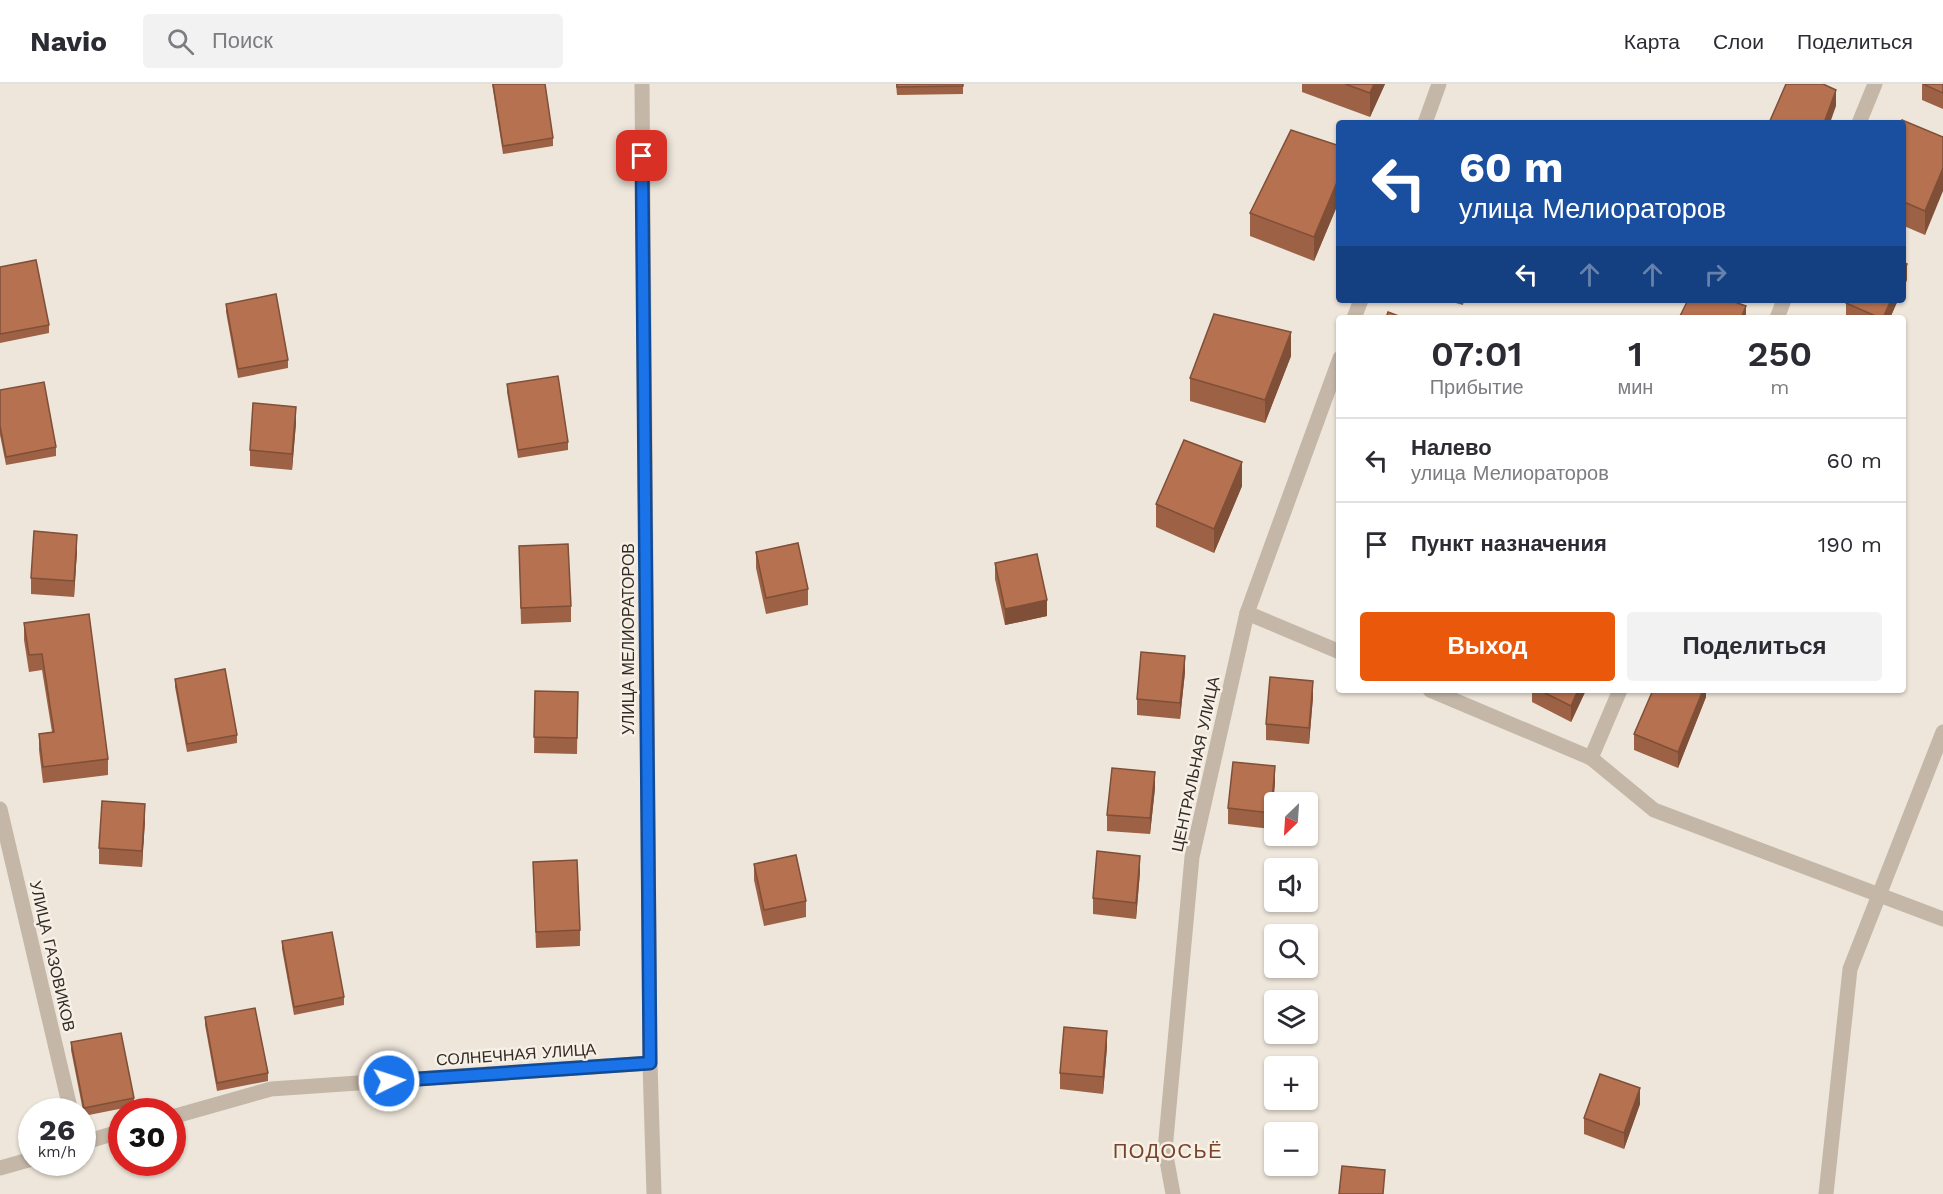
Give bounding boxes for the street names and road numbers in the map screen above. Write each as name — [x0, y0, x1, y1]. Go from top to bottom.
street label: УЛИЦА МЕЛИОРАТОРОВ — [619, 543, 638, 735]
street label: ЦЕНТРАЛЬНАЯ УЛИЦА — [1168, 674, 1223, 854]
street label: УЛИЦА ГАЗОВИКОВ — [26, 879, 79, 1033]
street label: СОЛНЕЧНАЯ УЛИЦА — [435, 1039, 597, 1070]

